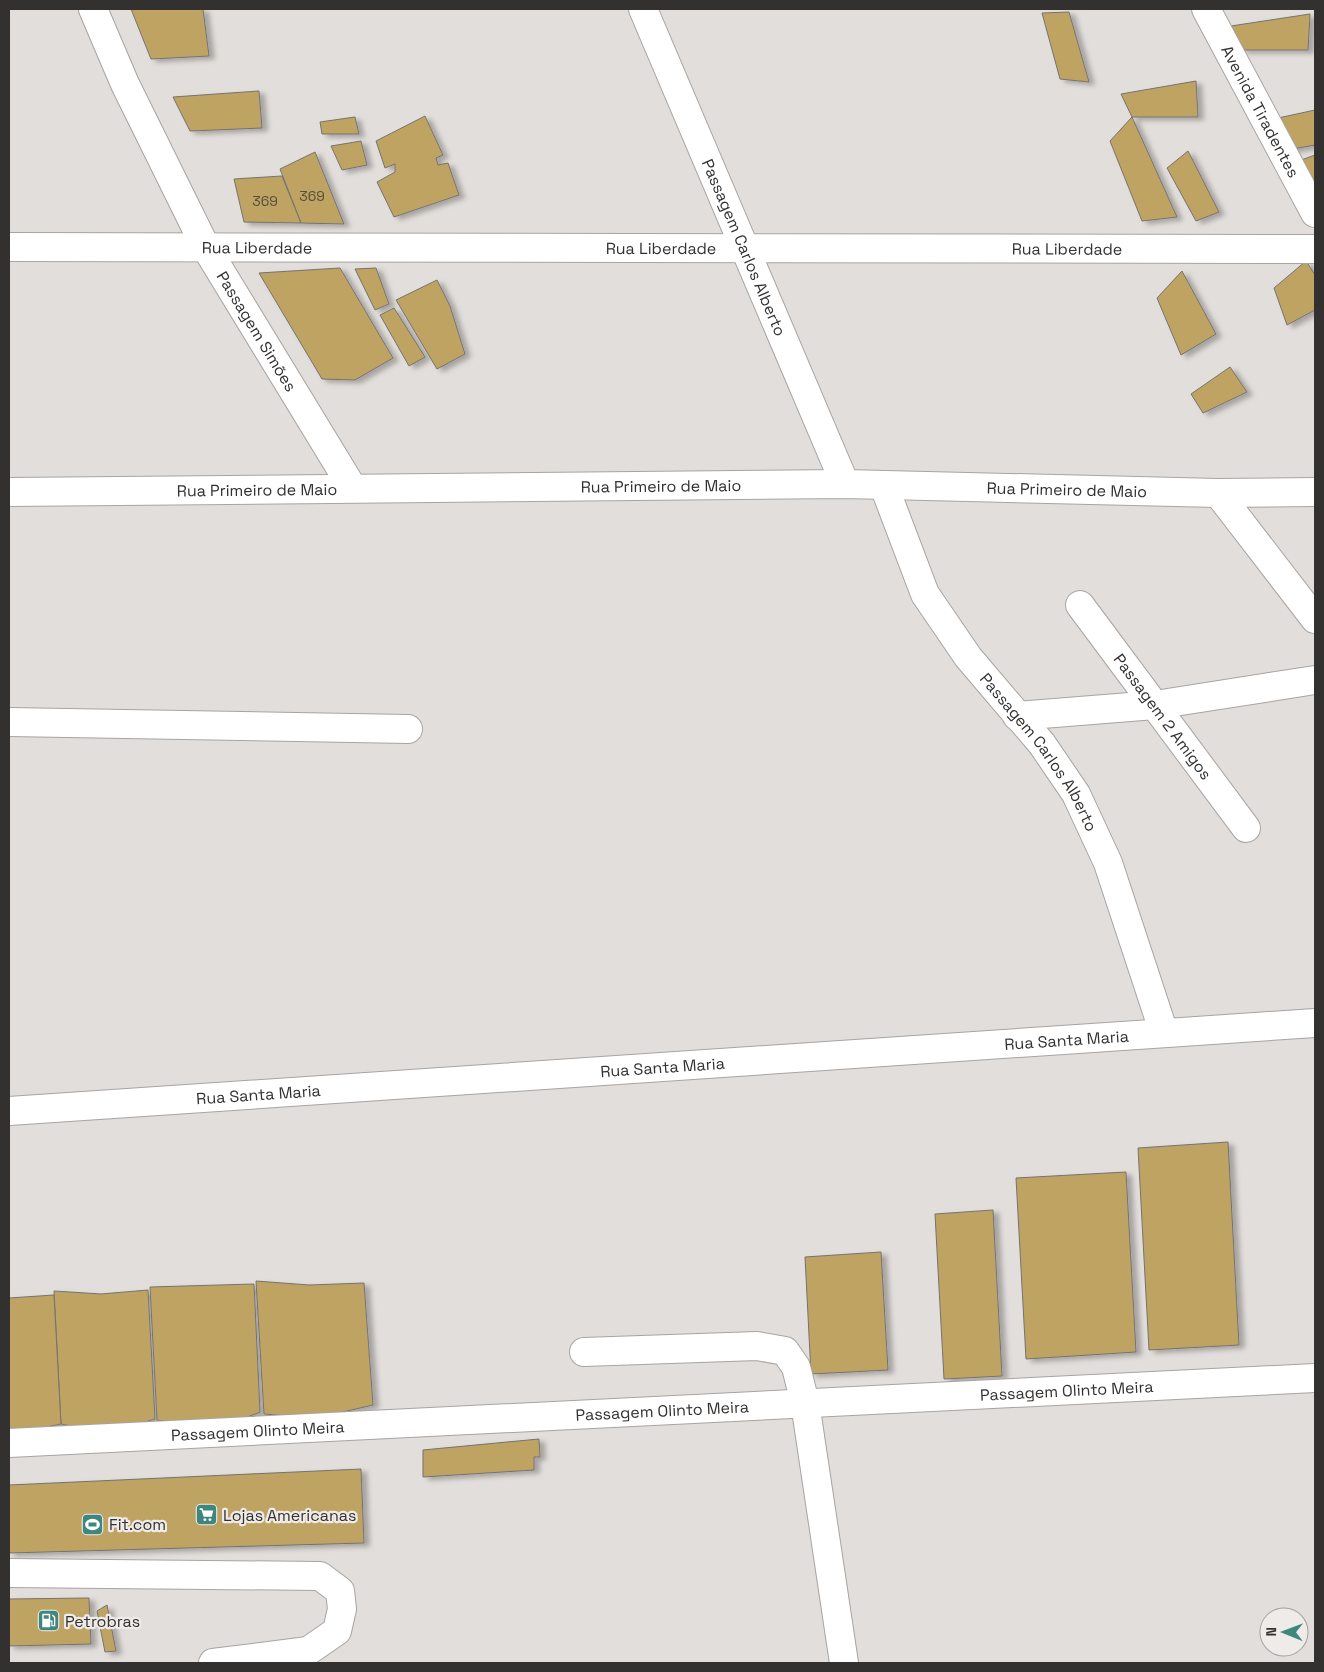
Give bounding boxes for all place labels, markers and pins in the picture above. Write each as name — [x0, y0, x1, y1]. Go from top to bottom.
supermarket icon: Lojas Americanas — [195, 1503, 219, 1527]
place label: Lojas Americanas — [223, 1505, 356, 1526]
sports icon: Fit.com — [81, 1512, 105, 1536]
place label: Fit.com — [109, 1514, 166, 1535]
fuel station icon: Petrobras — [37, 1609, 61, 1633]
place label: Petrobras — [65, 1611, 140, 1632]

